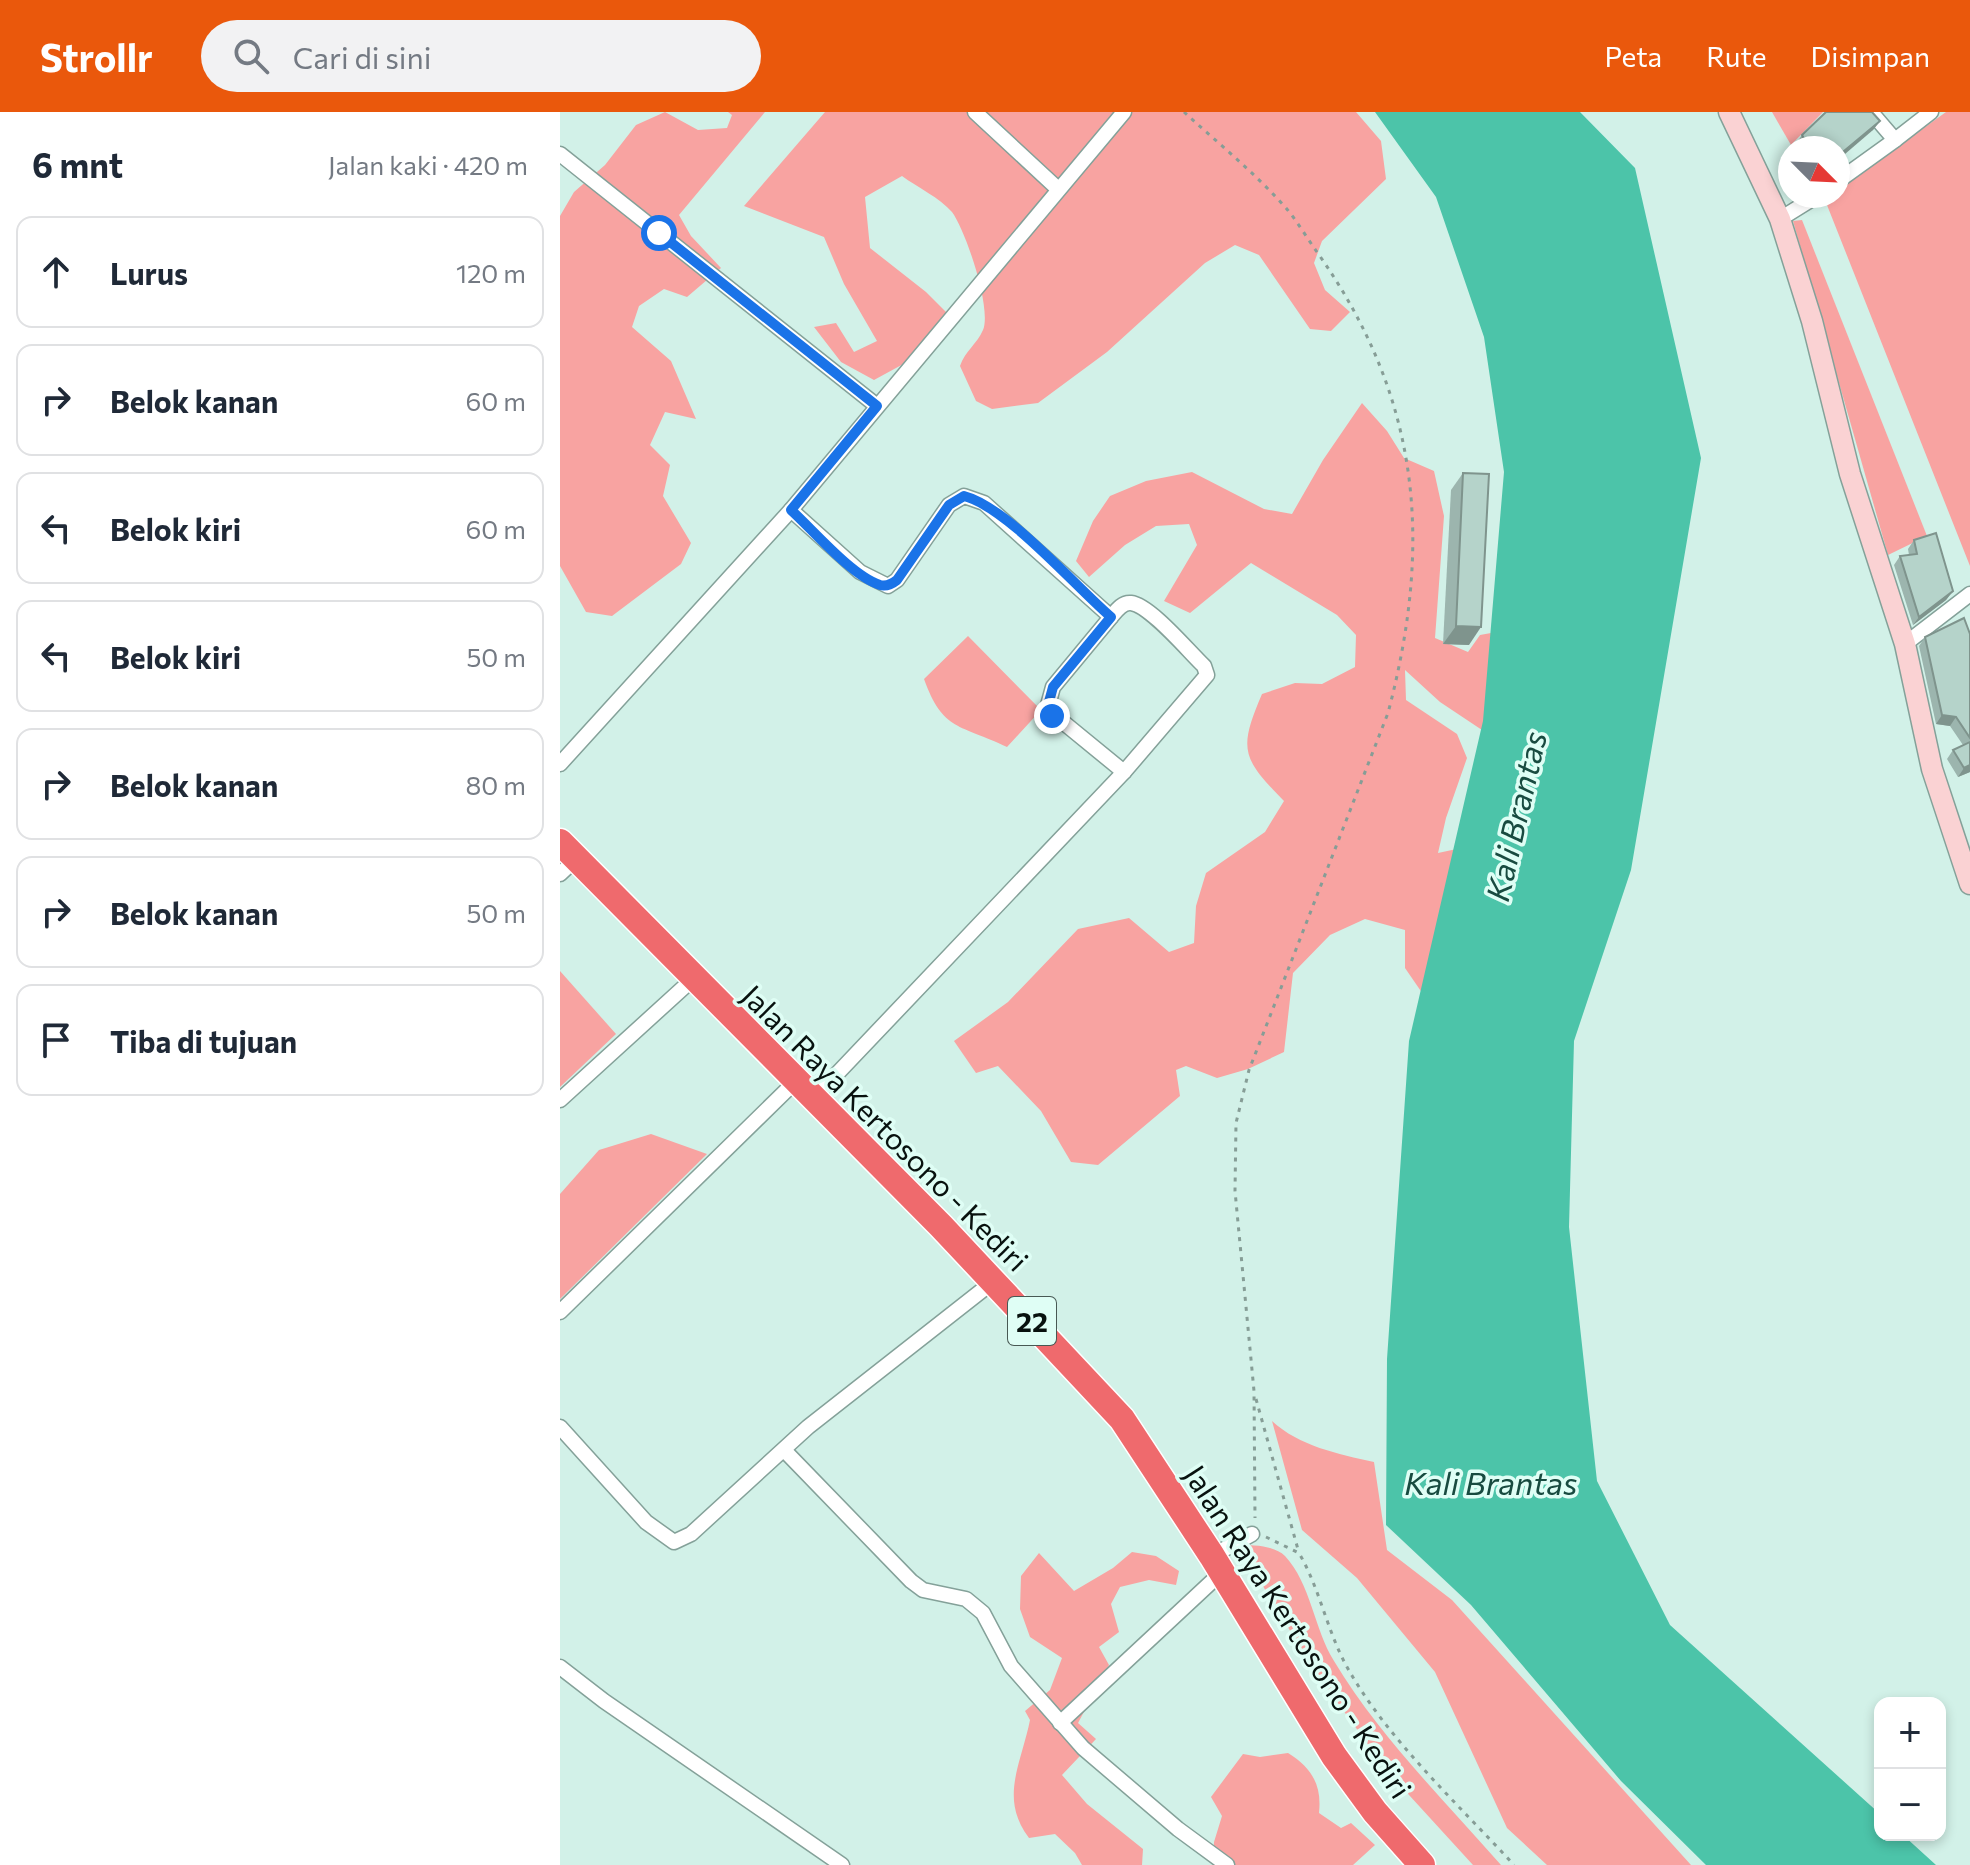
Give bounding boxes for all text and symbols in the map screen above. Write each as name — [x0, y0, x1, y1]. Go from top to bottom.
search box — [201, 20, 761, 92]
text: Strollr — [40, 33, 153, 80]
icon: search — [229, 34, 273, 78]
text: Cari di sini — [293, 38, 431, 75]
text: Peta — [1604, 39, 1662, 73]
text: Rute — [1706, 39, 1767, 73]
text: Disimpan — [1811, 39, 1930, 73]
north arrow — [1778, 136, 1850, 208]
text: 6 mnt — [32, 143, 123, 185]
text: Jalan kaki · 420 m — [328, 149, 528, 180]
route start — [641, 215, 677, 251]
icon: ahead — [34, 250, 78, 294]
text: Lurus — [110, 254, 188, 291]
text: 120 m — [456, 257, 526, 288]
icon: right — [34, 378, 78, 422]
text: Belok kanan — [110, 382, 278, 419]
text: 60 m — [466, 385, 526, 416]
icon: left — [34, 506, 78, 550]
text: Belok kiri — [110, 510, 241, 547]
text: 60 m — [466, 513, 526, 544]
icon: left — [34, 634, 78, 678]
text: Belok kiri — [110, 638, 241, 675]
text: 50 m — [466, 641, 526, 672]
route end — [1034, 698, 1070, 734]
water label: Kali Brantas — [1476, 727, 1554, 905]
icon: right — [34, 762, 78, 806]
text: Belok kanan — [110, 766, 278, 803]
text: 80 m — [466, 769, 526, 800]
icon: right — [34, 890, 78, 934]
text: Belok kanan — [110, 894, 278, 931]
text: 50 m — [466, 897, 526, 928]
street label: Jalan Raya Kertosono - Kediri — [735, 976, 1037, 1278]
icon: arrive — [34, 1018, 78, 1062]
text: Tiba di tujuan — [110, 1022, 297, 1059]
road number: 22 — [1008, 1297, 1056, 1345]
street label: Jalan Raya Kertosono - Kediri — [1177, 1457, 1421, 1805]
water label: Kali Brantas — [1404, 1462, 1578, 1502]
map controls — [1874, 1697, 1946, 1841]
button: + — [1874, 1697, 1946, 1769]
button: − — [1874, 1769, 1946, 1841]

